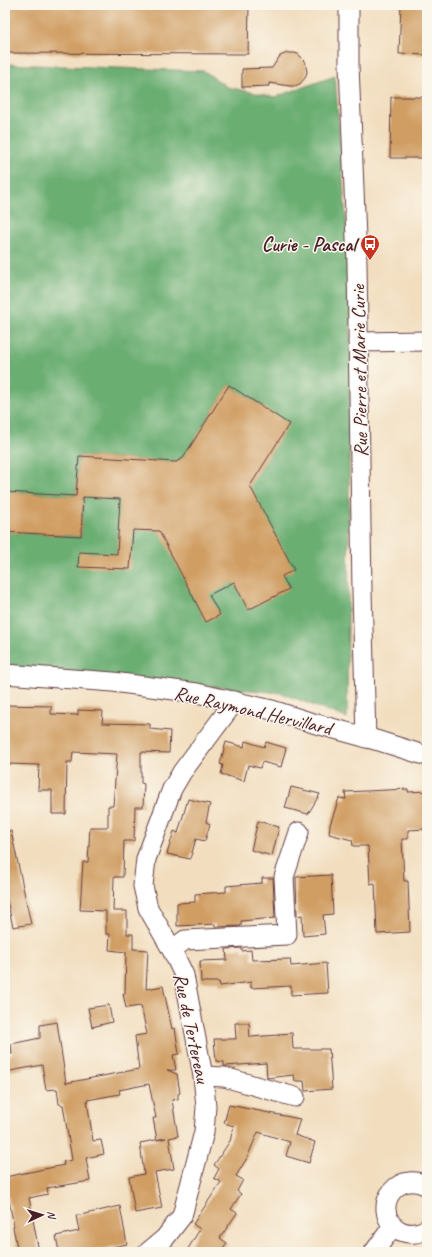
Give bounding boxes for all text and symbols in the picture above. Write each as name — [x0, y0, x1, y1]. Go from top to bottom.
place label: Curie - Pascal — [262, 232, 359, 257]
bus stop icon: Curie - Pascal — [359, 233, 381, 261]
street label: Rue Pierre et Marie Curie — [345, 283, 374, 457]
street label: Rue Raymond Hervillard — [172, 680, 337, 741]
street label: Rue de Tertereau — [168, 971, 216, 1087]
north arrow — [22, 1195, 62, 1235]
text: N — [45, 1210, 59, 1220]

